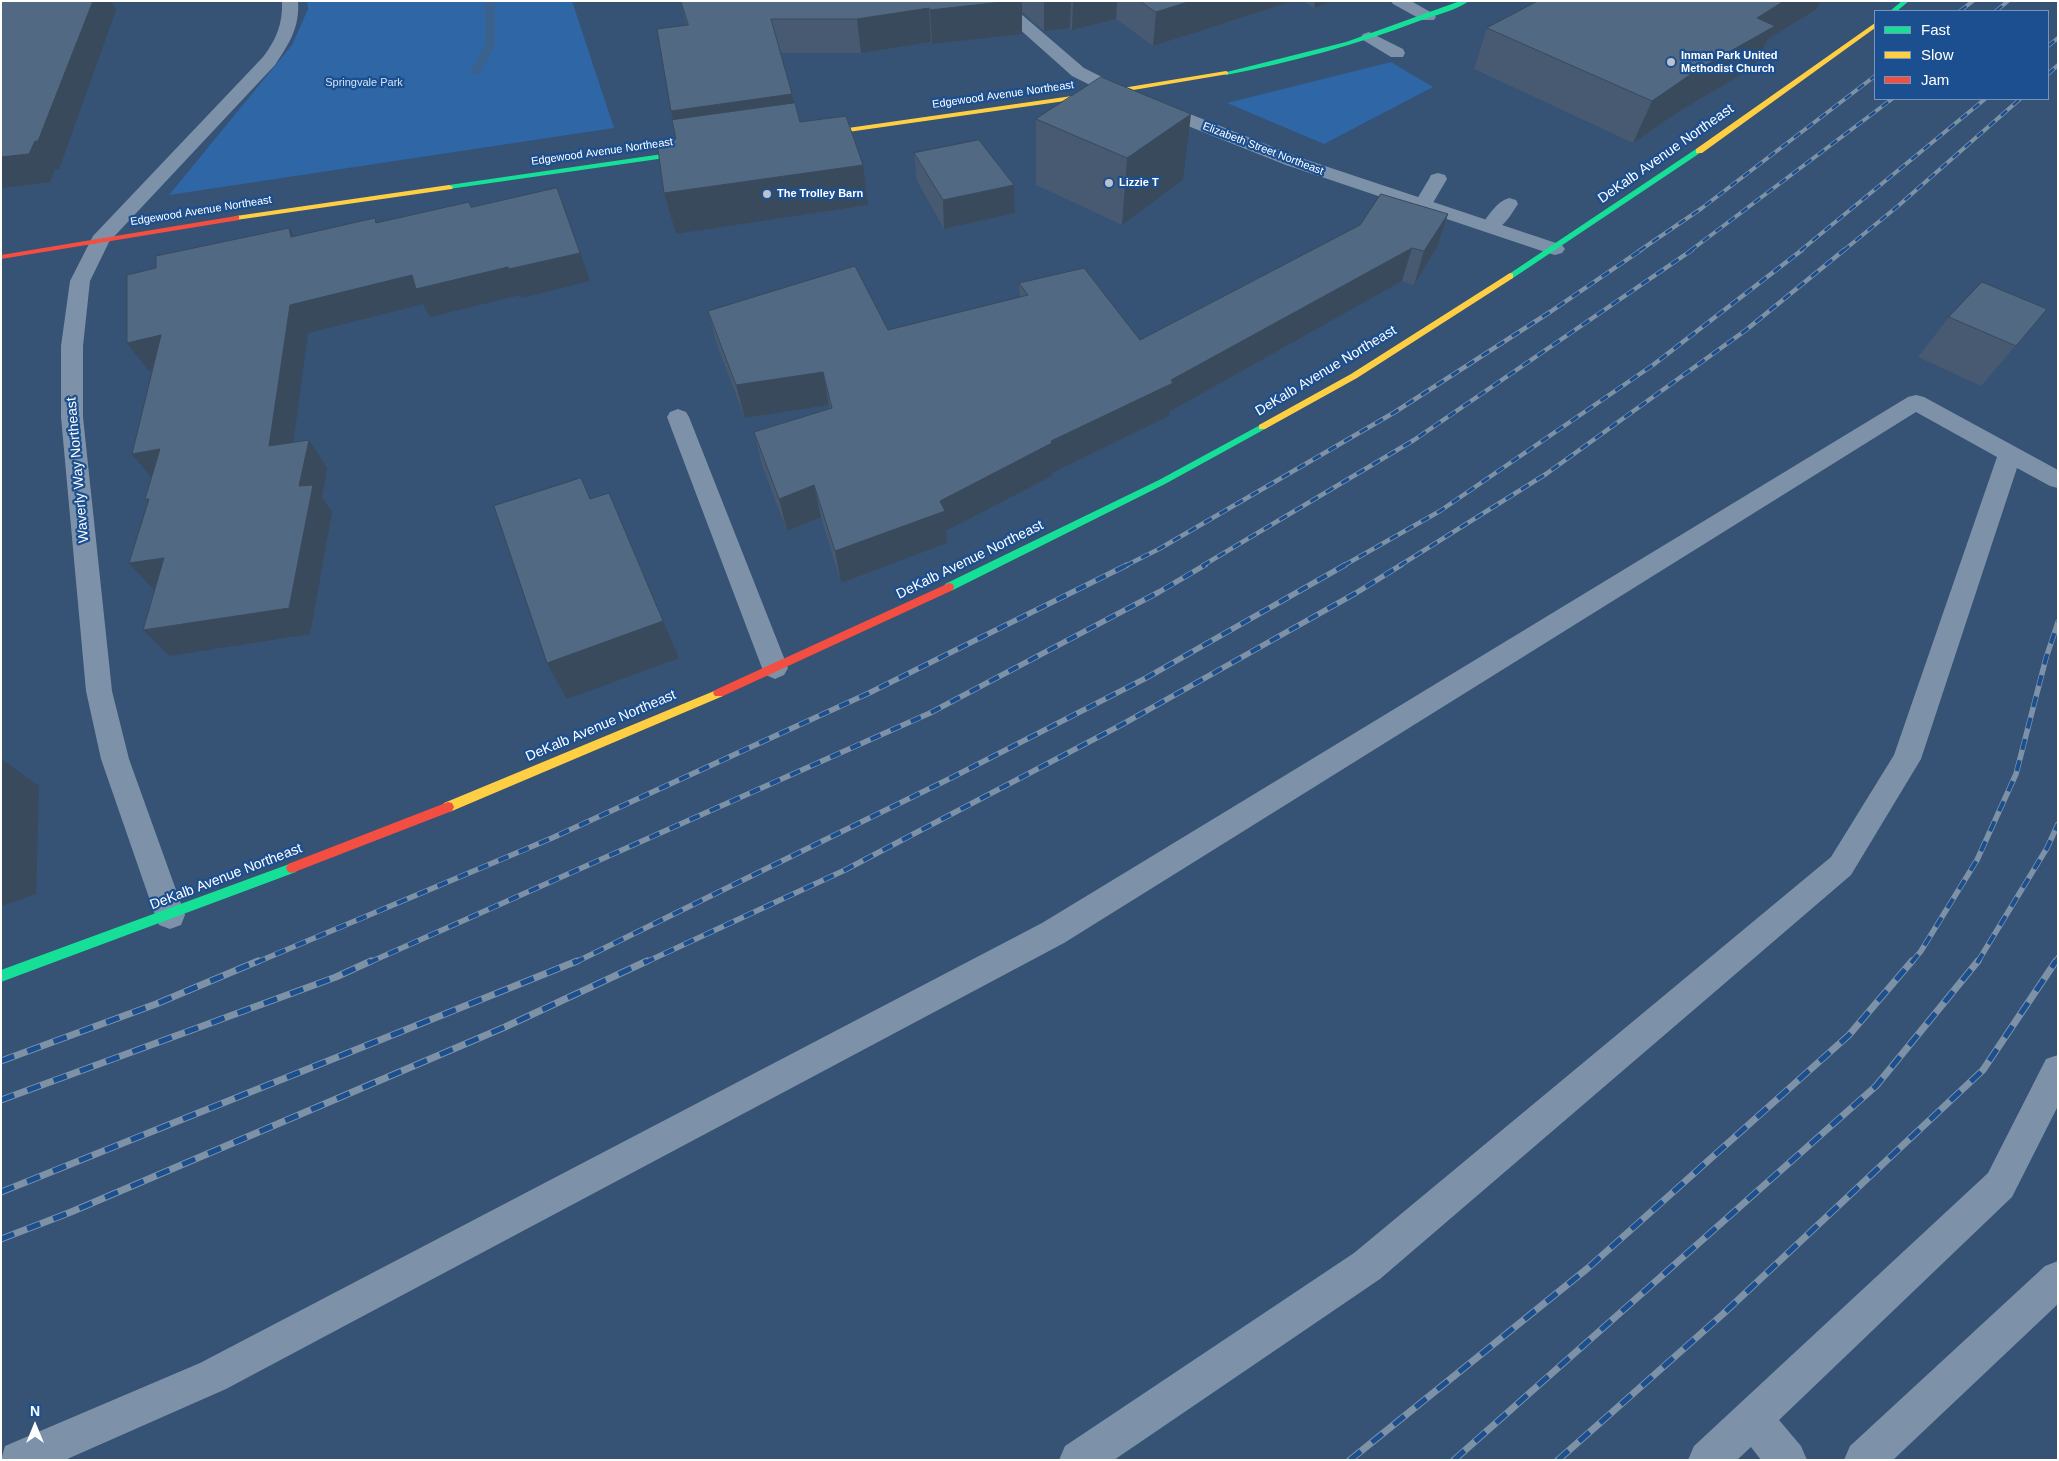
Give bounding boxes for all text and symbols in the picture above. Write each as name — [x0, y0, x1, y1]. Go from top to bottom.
legend — [1874, 10, 2049, 100]
text: Fast — [1921, 21, 1950, 38]
text: Slow — [1921, 46, 1954, 63]
place label: Inman Park United Methodist Church — [1681, 49, 1778, 75]
marker: Inman Park United Methodist Church — [1665, 56, 1677, 68]
text: Jam — [1921, 71, 1949, 88]
park label: Springvale Park — [325, 76, 403, 90]
street label: Edgewood Avenue Northeast — [931, 79, 1075, 111]
street label: DeKalb Avenue Northeast — [1595, 101, 1737, 207]
street label: Elizabeth Street Northeast — [1201, 120, 1325, 178]
street label: Edgewood Avenue Northeast — [530, 136, 674, 168]
place label: Lizzie T — [1119, 176, 1159, 190]
marker: Lizzie T — [1103, 177, 1115, 189]
place label: The Trolley Barn — [777, 187, 863, 201]
marker: The Trolley Barn — [761, 188, 773, 200]
street label: Edgewood Avenue Northeast — [129, 193, 273, 229]
street label: DeKalb Avenue Northeast — [1252, 322, 1400, 420]
street label: Waverly Way Northeast — [63, 397, 93, 543]
street label: DeKalb Avenue Northeast — [894, 517, 1046, 603]
street label: DeKalb Avenue Northeast — [523, 687, 679, 765]
street label: DeKalb Avenue Northeast — [148, 840, 304, 914]
north arrow — [10, 1401, 60, 1451]
text: N — [30, 1403, 40, 1419]

